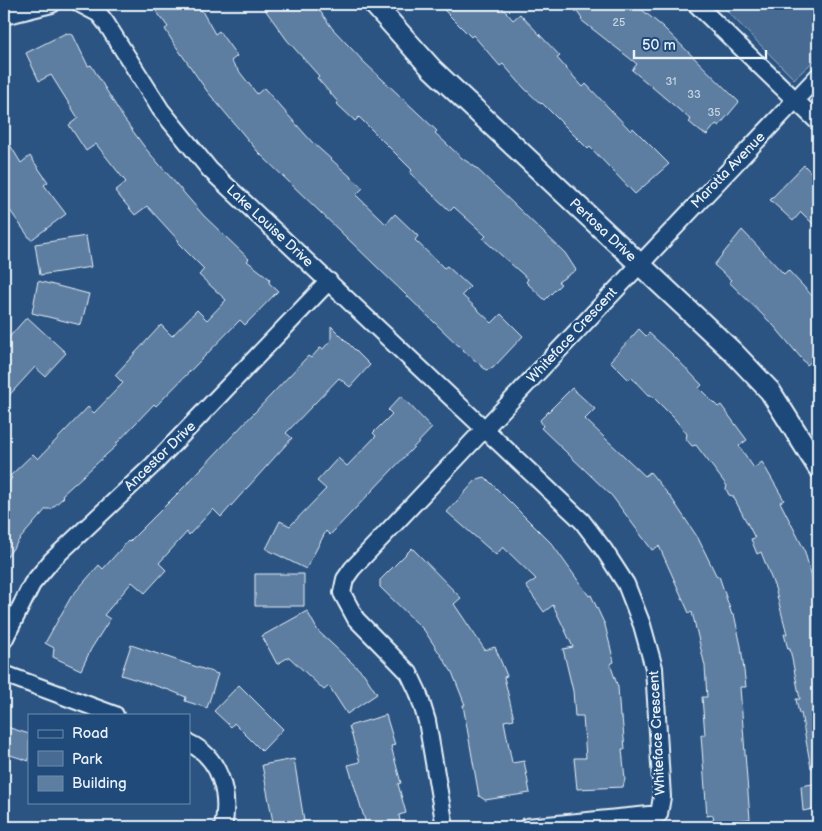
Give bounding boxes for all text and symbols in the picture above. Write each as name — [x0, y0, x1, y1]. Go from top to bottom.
house number: 25 — [613, 16, 625, 29]
scale bar — [634, 28, 767, 60]
text: 50 m — [642, 36, 676, 55]
house number: 31 — [665, 75, 677, 88]
house number: 33 — [687, 88, 701, 101]
house number: 35 — [707, 106, 721, 119]
street label: Marotta Avenue — [687, 128, 769, 212]
street label: Lake Louise Drive — [223, 181, 317, 271]
street label: Pertosa Drive — [566, 195, 640, 265]
street label: Whiteface Crescent — [523, 283, 621, 386]
street label: Ancestor Drive — [121, 418, 199, 494]
street label: Whiteface Crescent — [645, 670, 669, 796]
legend — [28, 714, 190, 804]
text: Road — [72, 724, 108, 743]
text: Park — [72, 750, 103, 769]
text: Building — [72, 774, 127, 793]

